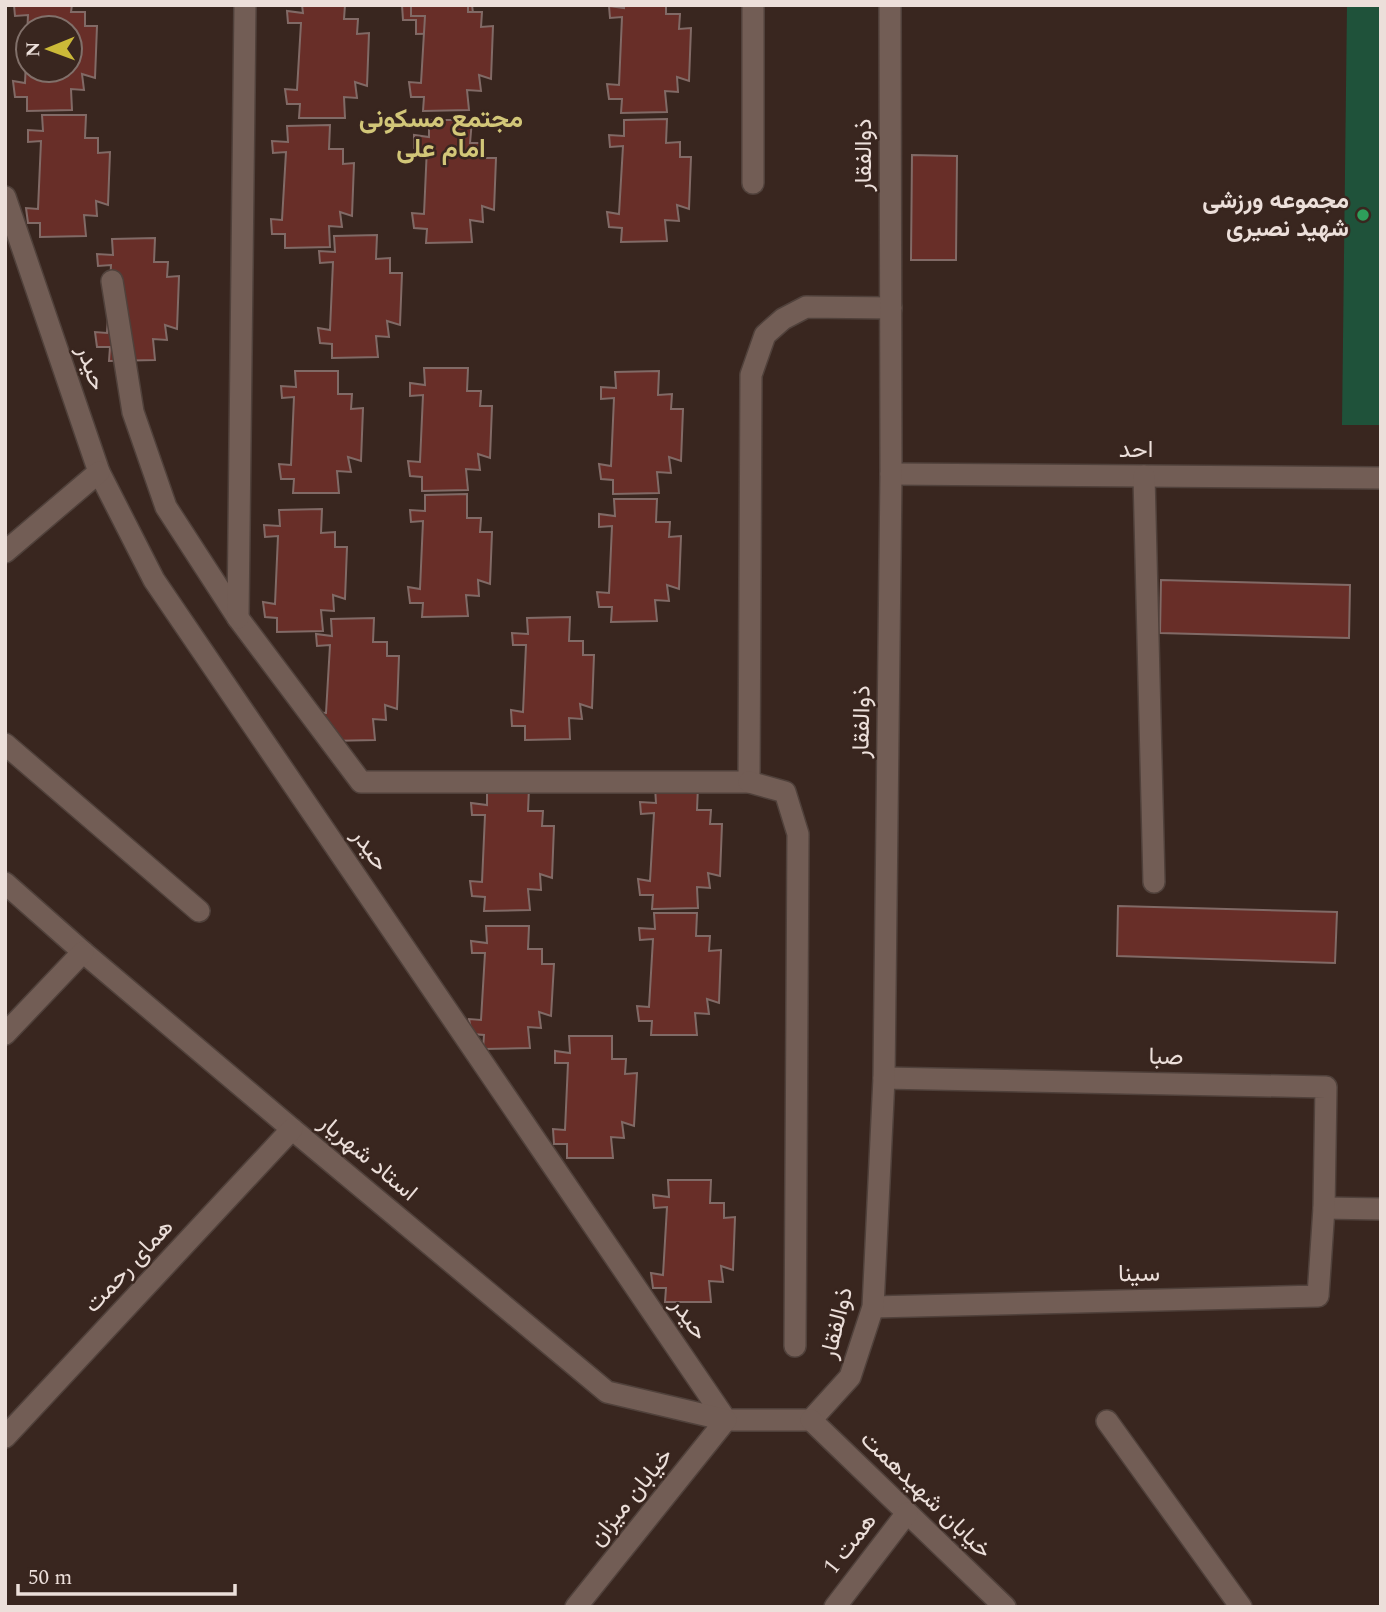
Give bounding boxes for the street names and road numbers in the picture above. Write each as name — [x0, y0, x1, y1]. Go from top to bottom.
street label: ذوالفقار — [846, 118, 882, 193]
street label: حیدر — [66, 340, 115, 395]
street label: احد — [1119, 432, 1153, 468]
street label: ذوالفقار — [843, 685, 881, 760]
street label: حیدر — [342, 820, 398, 879]
street label: صبا — [1148, 1039, 1184, 1075]
street label: استاد شهریار — [310, 1105, 425, 1210]
street label: همای رحمت — [76, 1211, 182, 1321]
street label: سینا — [1118, 1256, 1160, 1292]
street label: ذوالفقار — [810, 1283, 863, 1364]
street label: حیدر — [661, 1289, 717, 1348]
street label: خیابان شهیدهمت — [852, 1422, 1000, 1568]
street label: خیابان میزان — [580, 1440, 682, 1554]
street label: همت 1 — [814, 1505, 886, 1583]

